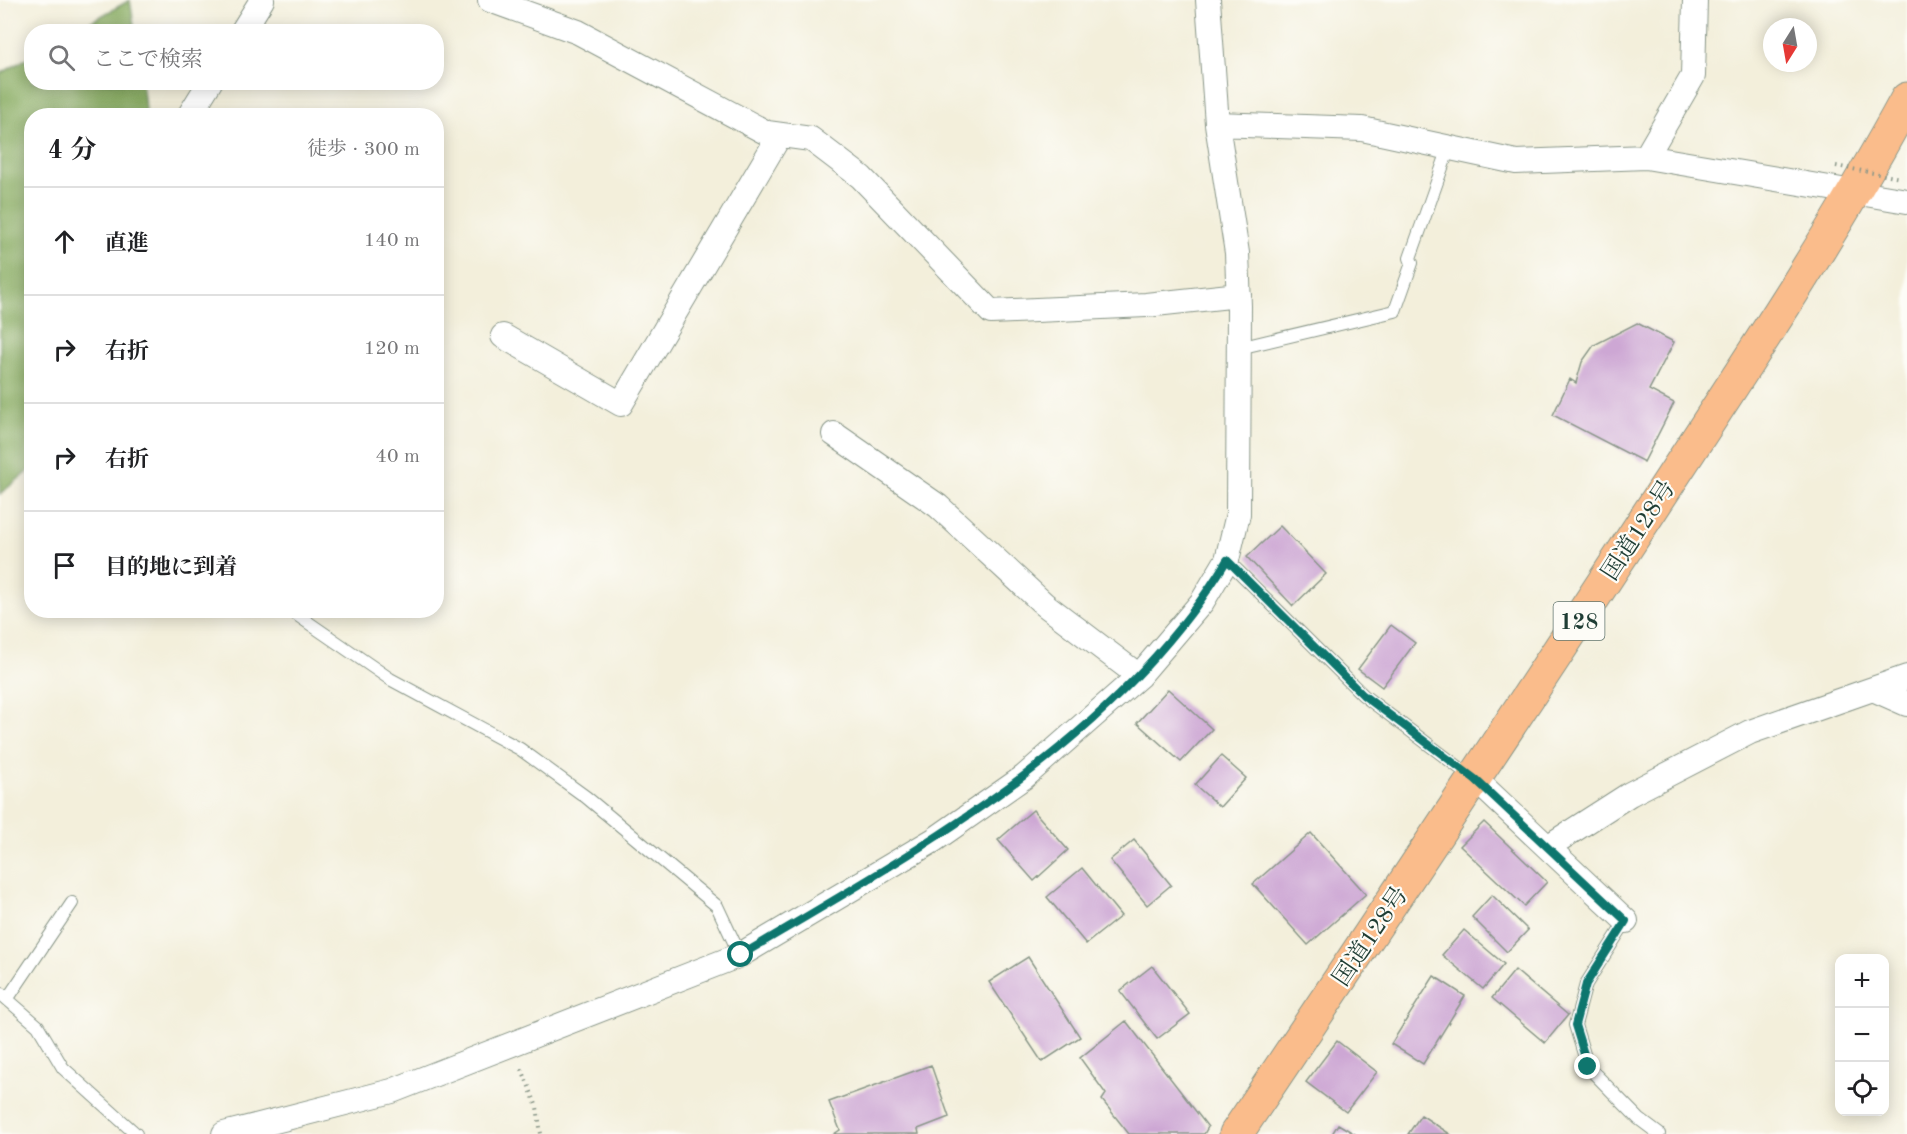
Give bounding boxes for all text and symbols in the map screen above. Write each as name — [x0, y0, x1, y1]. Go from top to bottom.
north arrow — [1763, 18, 1817, 72]
search box — [24, 24, 444, 90]
icon: search — [45, 41, 78, 74]
text: ここで検索 — [93, 49, 203, 71]
text: 4 分 — [48, 138, 96, 164]
text: 徒歩 · 300 m — [307, 140, 420, 160]
icon: ahead — [48, 225, 81, 258]
text: 140 m — [364, 231, 420, 251]
text: 直進 — [105, 233, 149, 255]
icon: right — [48, 333, 81, 366]
text: 120 m — [364, 339, 420, 359]
text: 右折 — [105, 341, 149, 363]
icon: right — [48, 441, 81, 474]
text: 40 m — [375, 447, 420, 467]
text: 右折 — [105, 449, 149, 471]
street label: 国道128号 — [1596, 475, 1681, 585]
icon: arrive — [48, 549, 81, 582]
text: 目的地に到着 — [105, 557, 237, 579]
road number: 128 — [1554, 602, 1604, 640]
street label: 国道128号 — [1327, 882, 1413, 991]
route start — [727, 941, 753, 967]
map controls — [1835, 954, 1889, 1116]
button: + — [1835, 954, 1889, 1008]
button: − — [1835, 1008, 1889, 1062]
route end — [1574, 1053, 1600, 1079]
button: locate — [1835, 1062, 1889, 1116]

